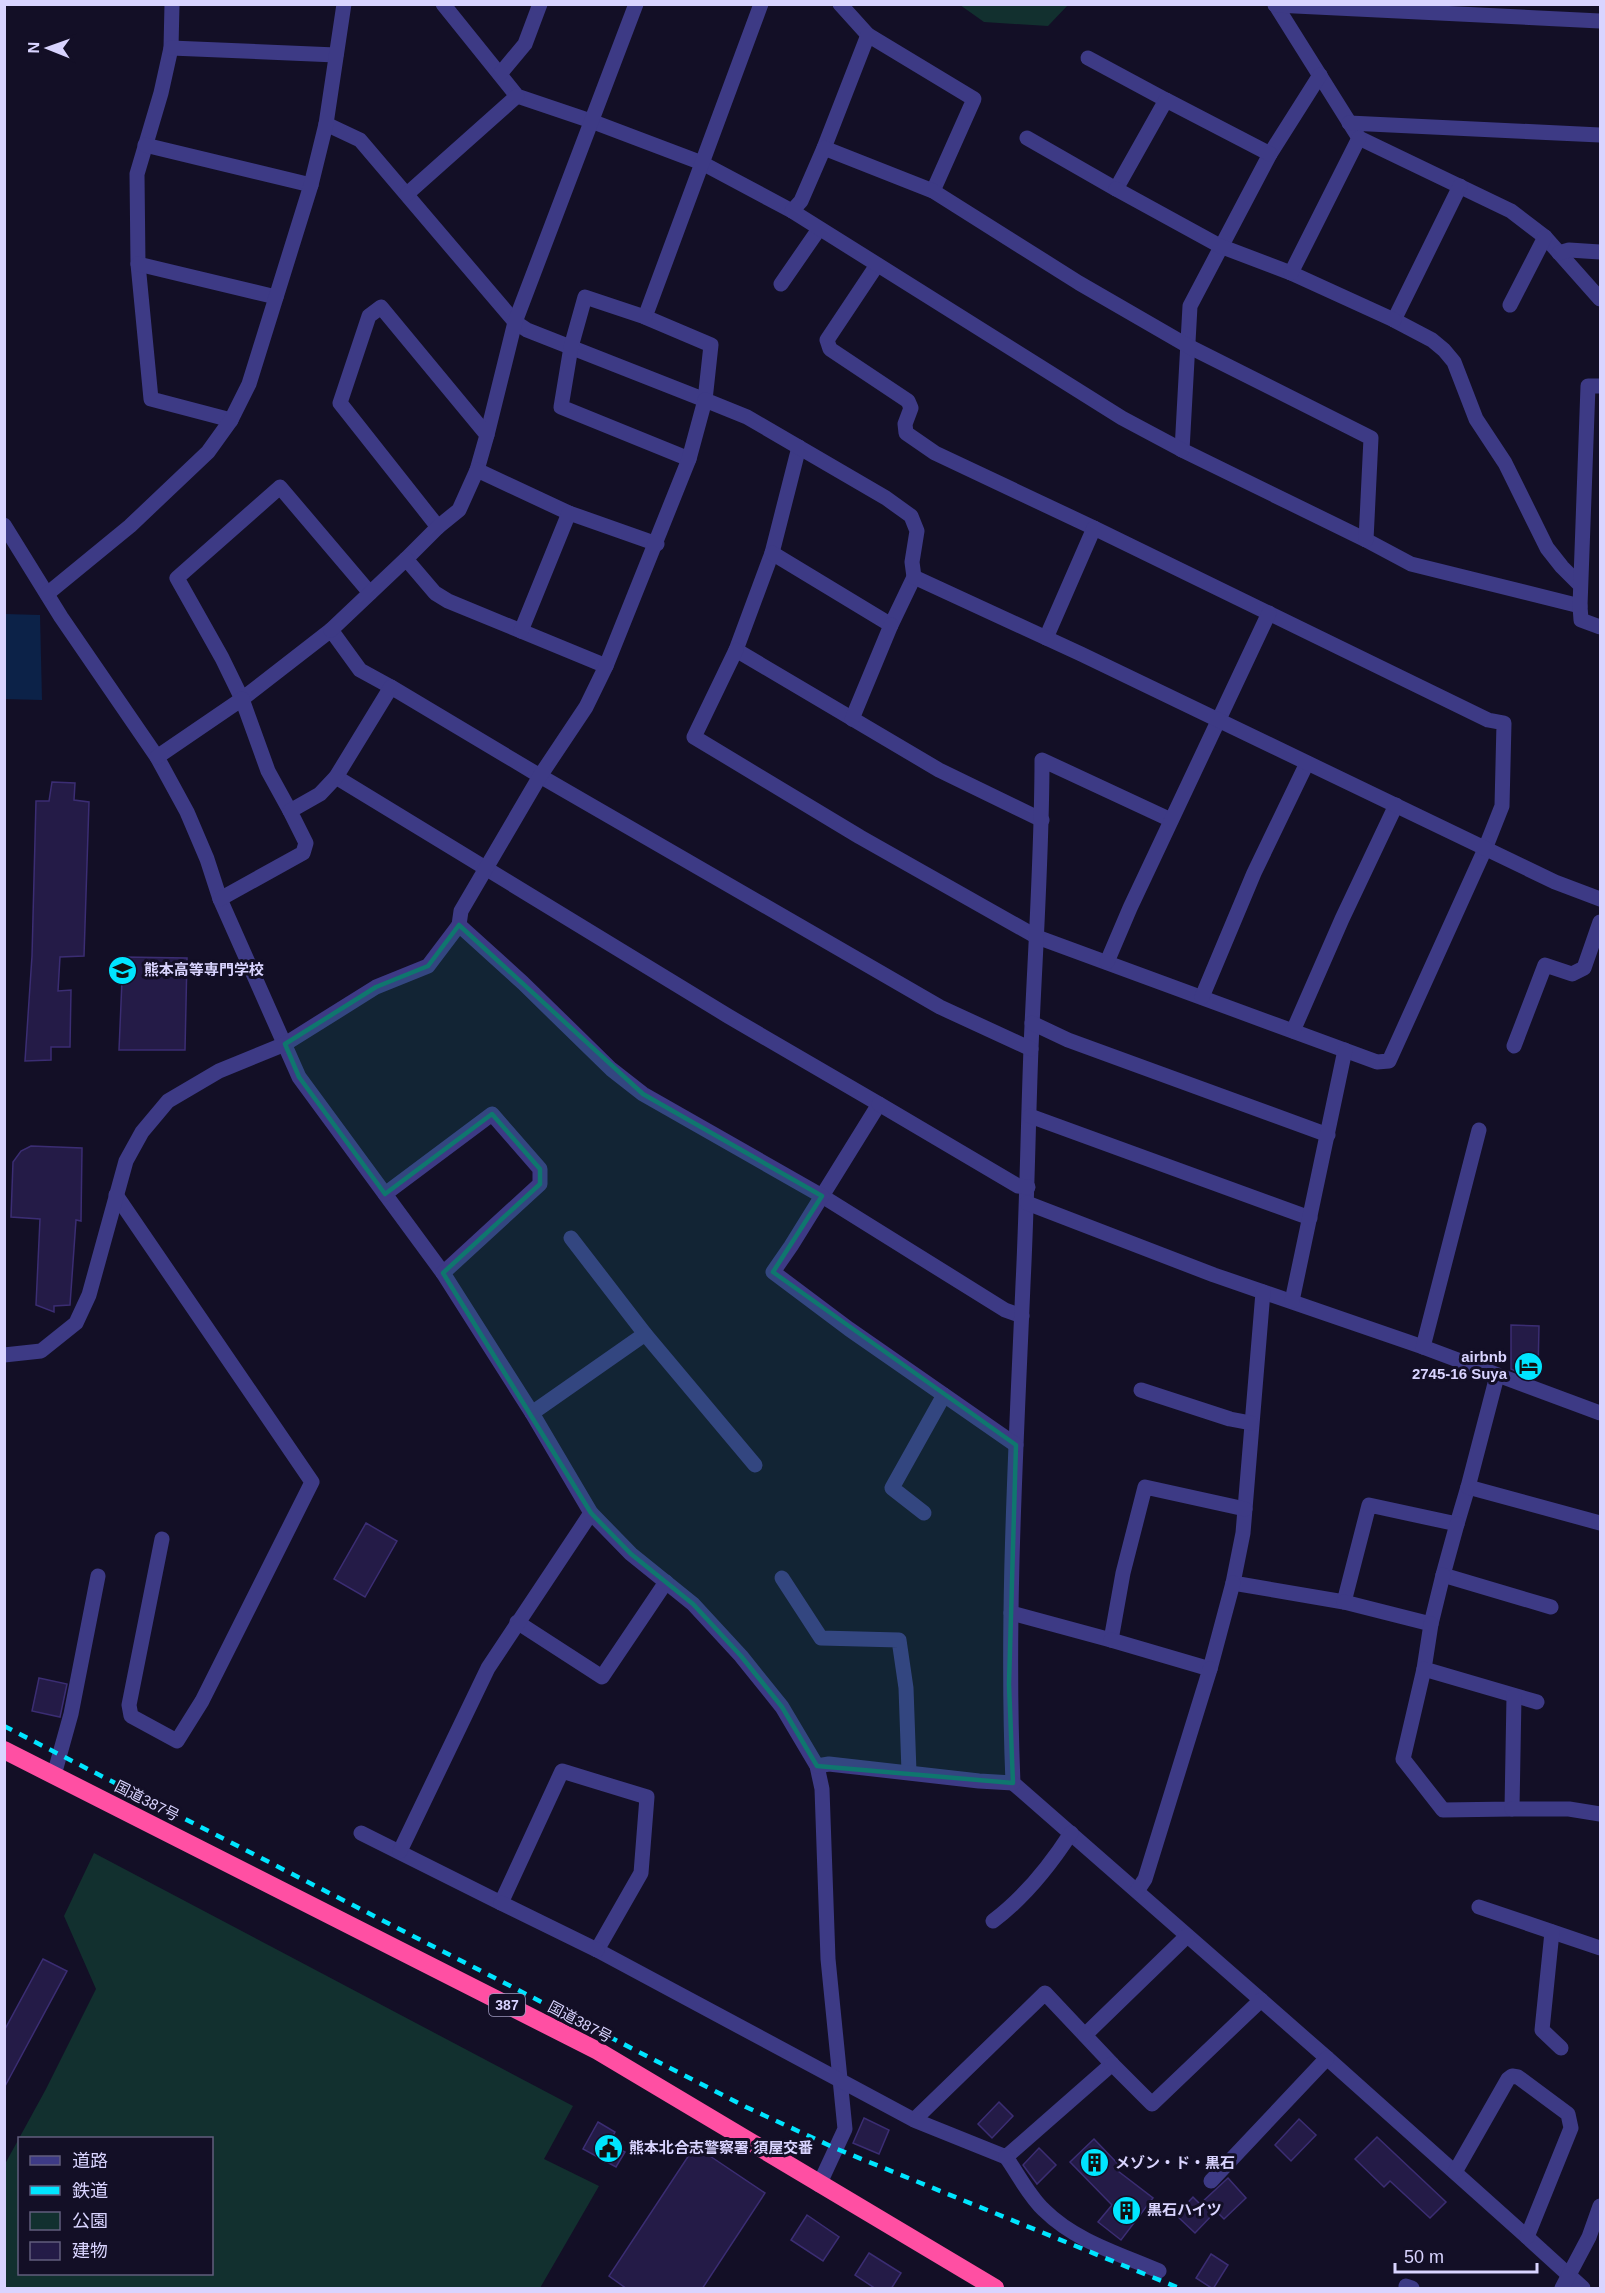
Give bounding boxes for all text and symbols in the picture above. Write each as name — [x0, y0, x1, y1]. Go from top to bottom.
north arrow — [18, 18, 78, 78]
text: N — [25, 42, 42, 54]
school or university icon: 熊本高等専門学校 — [107, 954, 139, 986]
place label: 熊本高等専門学校 — [144, 961, 264, 978]
place label: airbnb 2745-16 Suya — [1412, 1348, 1508, 1382]
hotel icon: airbnb 2745-16 Suya — [1512, 1350, 1544, 1382]
street label: 国道387号 — [112, 1777, 182, 1824]
road number: 387 — [489, 1994, 525, 2016]
street label: 国道387号 — [545, 1998, 615, 2046]
public building icon: 熊本北合志警察署 須屋交番 — [592, 2132, 624, 2164]
legend — [18, 2137, 213, 2275]
place label: 熊本北合志警察署 須屋交番 — [629, 2139, 813, 2156]
building icon: メゾン・ド・黒石 — [1078, 2147, 1110, 2179]
text: 道路 — [72, 2151, 108, 2171]
place label: メゾン・ド・黒石 — [1115, 2154, 1235, 2171]
text: 鉄道 — [72, 2181, 108, 2201]
building icon: 黒石ハイツ — [1110, 2194, 1142, 2226]
place label: 黒石ハイツ — [1147, 2201, 1222, 2218]
text: 公園 — [72, 2211, 108, 2231]
scale bar — [1395, 2236, 1538, 2274]
text: 建物 — [72, 2241, 108, 2261]
text: 50 m — [1404, 2247, 1444, 2267]

